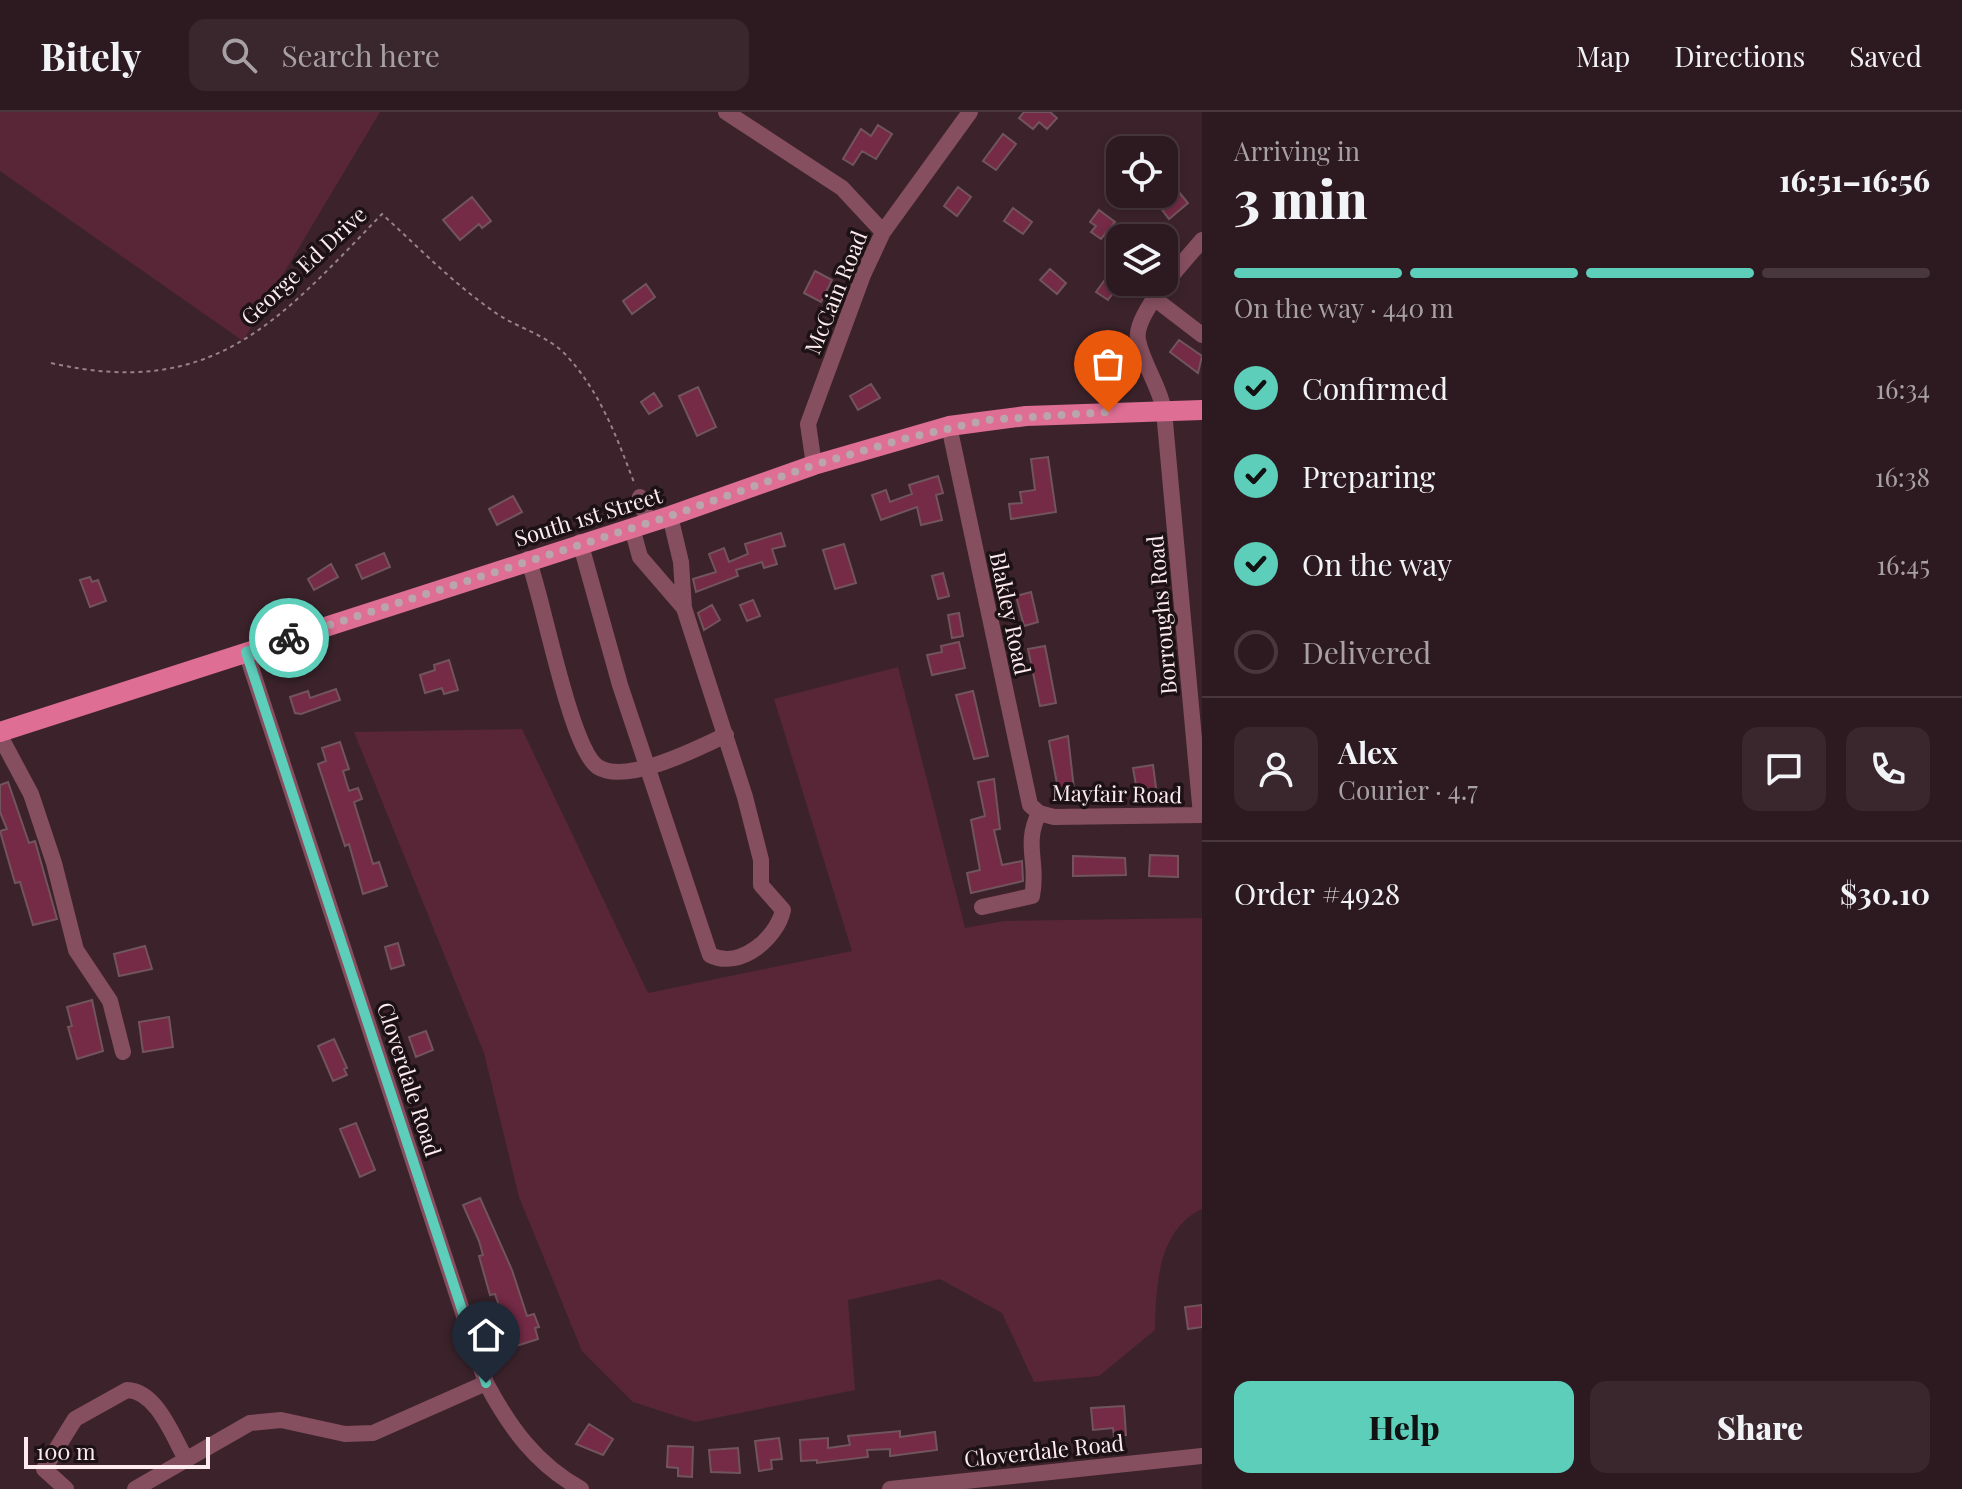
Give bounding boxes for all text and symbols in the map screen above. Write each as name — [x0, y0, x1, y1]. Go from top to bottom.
search box — [189, 19, 749, 91]
text: Bitely — [40, 30, 141, 81]
icon: search — [217, 33, 261, 77]
text: Search here — [281, 35, 440, 75]
text: Map — [1576, 37, 1630, 74]
text: Directions — [1674, 37, 1805, 74]
text: Saved — [1849, 37, 1922, 74]
text: Arriving in — [1234, 133, 1360, 168]
map controls — [1106, 136, 1178, 296]
button: locate — [1106, 136, 1178, 208]
text: 16:51–16:56 — [1779, 160, 1930, 200]
text: 3 min — [1234, 163, 1368, 232]
street label: George Ed Drive — [234, 199, 372, 331]
button: layers — [1106, 224, 1178, 296]
street label: McCain Road — [797, 226, 873, 358]
text: On the way · 440 m — [1234, 290, 1454, 325]
pin — [1074, 330, 1142, 412]
icon: bag — [1086, 342, 1130, 386]
icon: check — [1234, 366, 1278, 410]
text: Confirmed — [1302, 368, 1448, 408]
text: 16:34 — [1875, 371, 1930, 406]
icon: check — [1234, 454, 1278, 498]
text: Preparing — [1302, 456, 1435, 496]
text: 16:38 — [1875, 459, 1930, 494]
street label: South 1st Street — [511, 479, 667, 553]
street label: Borroughs Road — [1139, 534, 1183, 696]
icon: check — [1234, 542, 1278, 586]
text: On the way — [1302, 544, 1452, 584]
text: 16:45 — [1876, 547, 1930, 582]
street label: Blakley Road — [983, 549, 1039, 678]
courier — [249, 598, 329, 678]
icon: bike — [267, 616, 311, 660]
text: Delivered — [1302, 632, 1431, 672]
button: person — [1234, 727, 1318, 811]
button: chat — [1742, 727, 1826, 811]
button: phone — [1846, 727, 1930, 811]
text: Alex — [1338, 732, 1398, 772]
text: Courier · 4.7 — [1338, 772, 1478, 807]
street label: Mayfair Road — [1052, 777, 1183, 809]
text: Order #4928 — [1234, 873, 1400, 913]
text: $30.10 — [1840, 873, 1930, 913]
street label: Cloverdale Road — [371, 998, 449, 1160]
pin — [452, 1301, 520, 1383]
icon: home — [464, 1313, 508, 1357]
button: Help — [1234, 1381, 1574, 1473]
button: Share — [1590, 1381, 1930, 1473]
street label: Cloverdale Road — [963, 1427, 1126, 1473]
scale bar — [24, 1433, 210, 1469]
text: 100 m — [36, 1436, 96, 1466]

